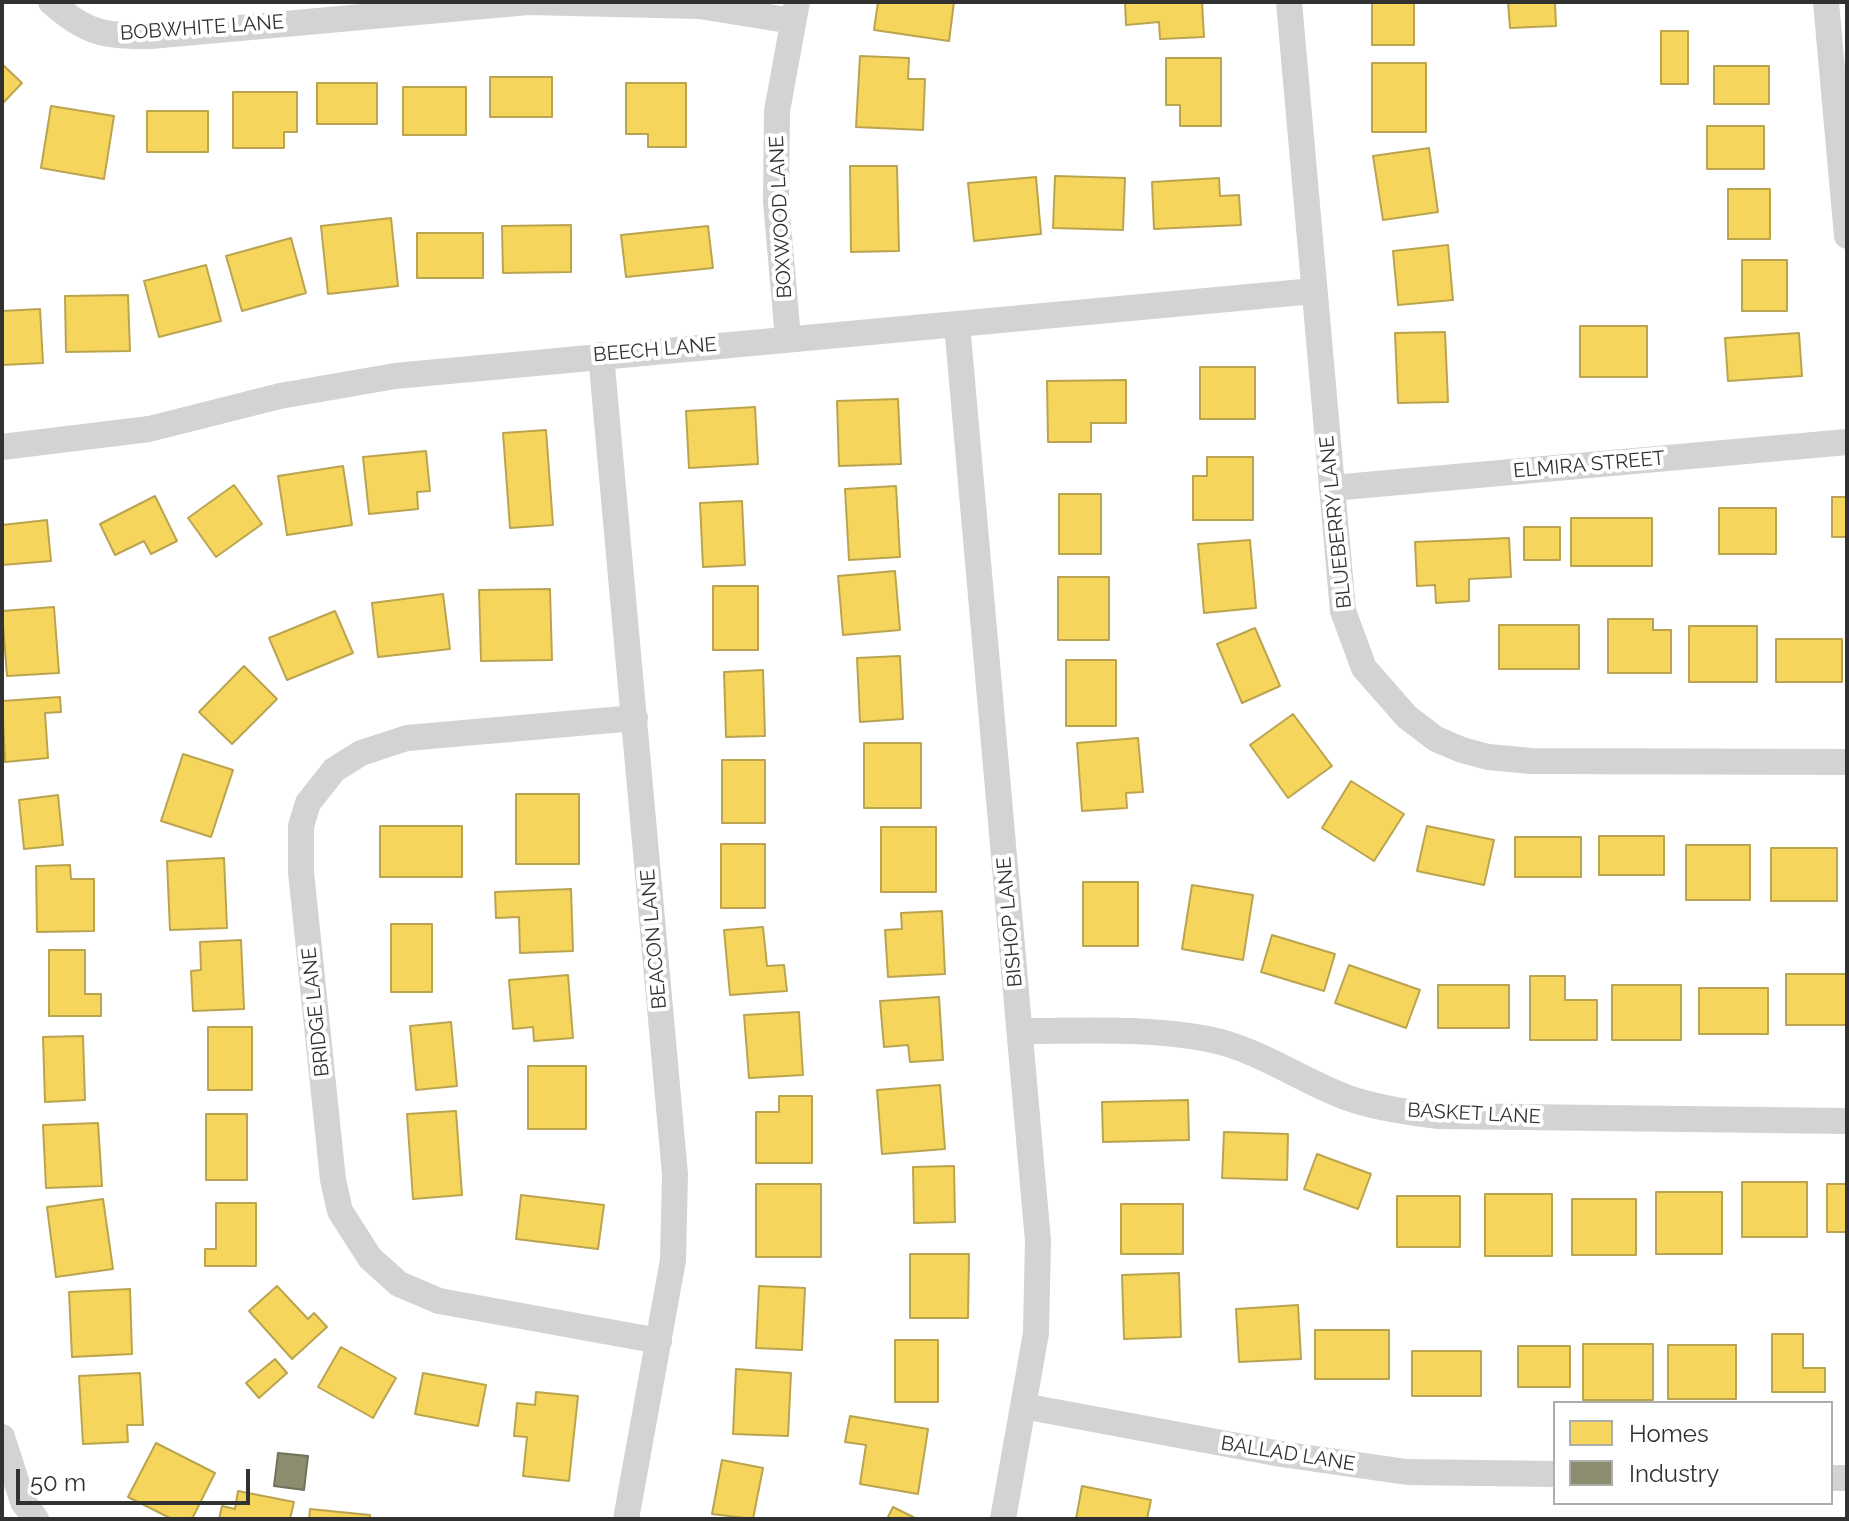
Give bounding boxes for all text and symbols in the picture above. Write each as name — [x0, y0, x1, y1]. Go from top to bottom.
street label: BOBWHITE LANE — [119, 10, 285, 46]
street label: BOXWOOD LANE — [765, 135, 797, 299]
street label: BEECH LANE — [592, 333, 718, 367]
street label: BLUEBERRY LANE — [1315, 434, 1357, 610]
street label: ELMIRA STREET — [1512, 446, 1666, 484]
street label: BISHOP LANE — [992, 856, 1028, 988]
street label: BEACON LANE — [636, 868, 672, 1010]
street label: BRIDGE LANE — [297, 946, 335, 1078]
street label: BASKET LANE — [1407, 1099, 1541, 1129]
legend — [1553, 1401, 1833, 1505]
text: Homes — [1629, 1419, 1709, 1448]
street label: BALLAD LANE — [1219, 1432, 1357, 1476]
scale bar — [20, 1453, 254, 1503]
text: Industry — [1629, 1459, 1719, 1488]
text: 50 m — [30, 1468, 86, 1497]

